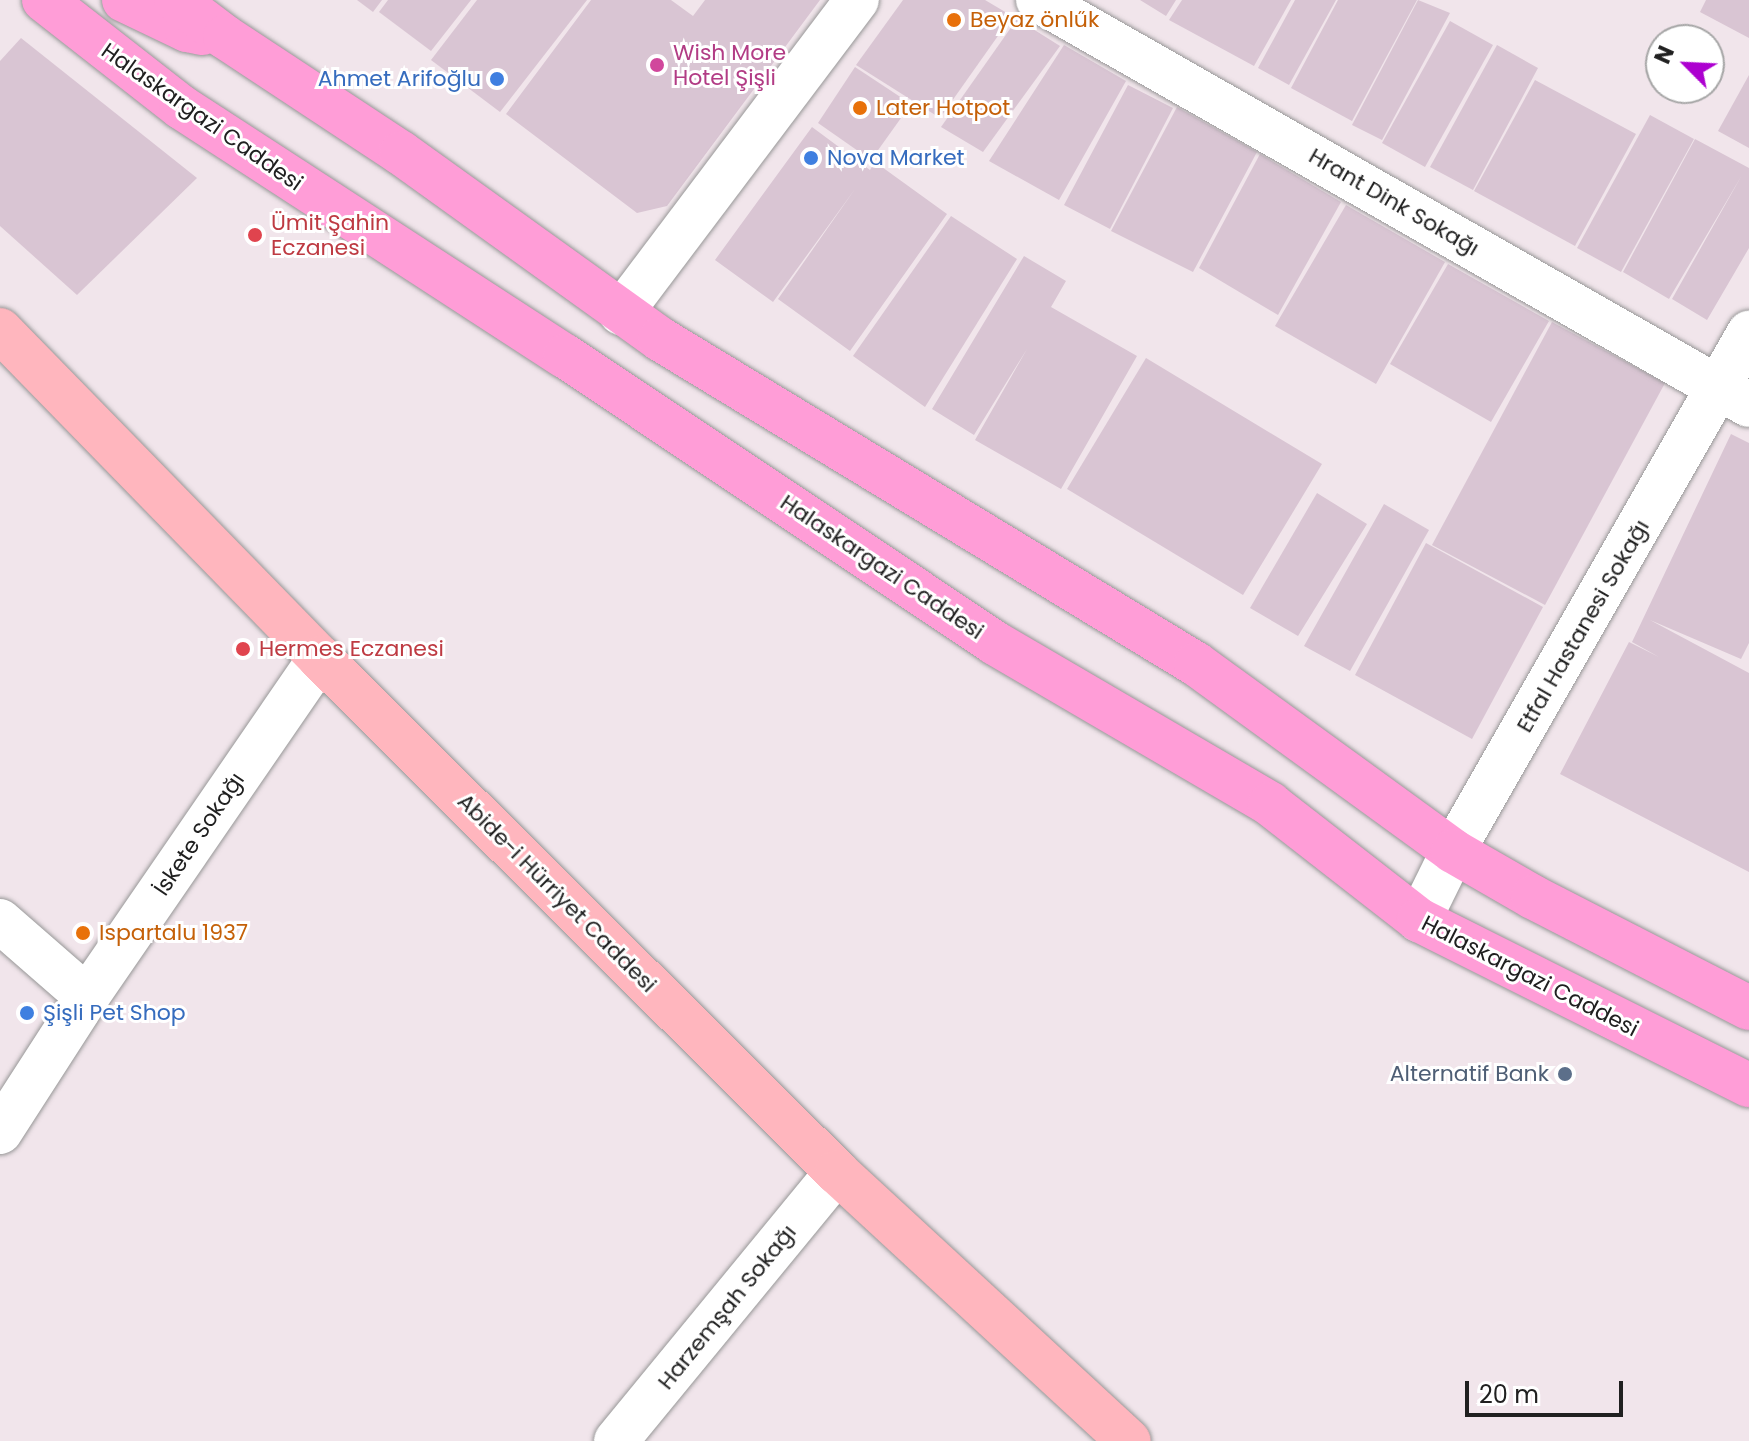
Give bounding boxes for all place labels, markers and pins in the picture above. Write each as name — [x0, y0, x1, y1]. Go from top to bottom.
place label: Beyaz önlűk — [970, 7, 1099, 33]
marker: Beyaz önlűk — [945, 11, 963, 29]
place label: Wish More Hotel Şişli — [673, 39, 786, 90]
marker: Wish More Hotel Şişli — [648, 56, 666, 74]
place label: Ahmet Arifoğlu — [318, 66, 481, 92]
marker: Ahmet Arifoğlu — [488, 70, 506, 88]
place label: Later Hotpot — [876, 95, 1010, 121]
marker: Later Hotpot — [851, 99, 869, 117]
place label: Nova Market — [827, 145, 965, 171]
marker: Nova Market — [802, 149, 820, 167]
place label: Ümit Şahin Eczanesi — [271, 209, 389, 260]
marker: Ümit Şahin Eczanesi — [246, 226, 264, 244]
place label: Hermes Eczanesi — [259, 636, 444, 662]
marker: Hermes Eczanesi — [234, 640, 252, 658]
place label: Ispartalu 1937 — [99, 920, 248, 946]
marker: Ispartalu 1937 — [74, 924, 92, 942]
place label: Şişli Pet Shop — [43, 1000, 186, 1026]
marker: Şişli Pet Shop — [18, 1004, 36, 1022]
place label: Alternatif Bank — [1390, 1061, 1549, 1087]
marker: Alternatif Bank — [1556, 1065, 1574, 1083]

